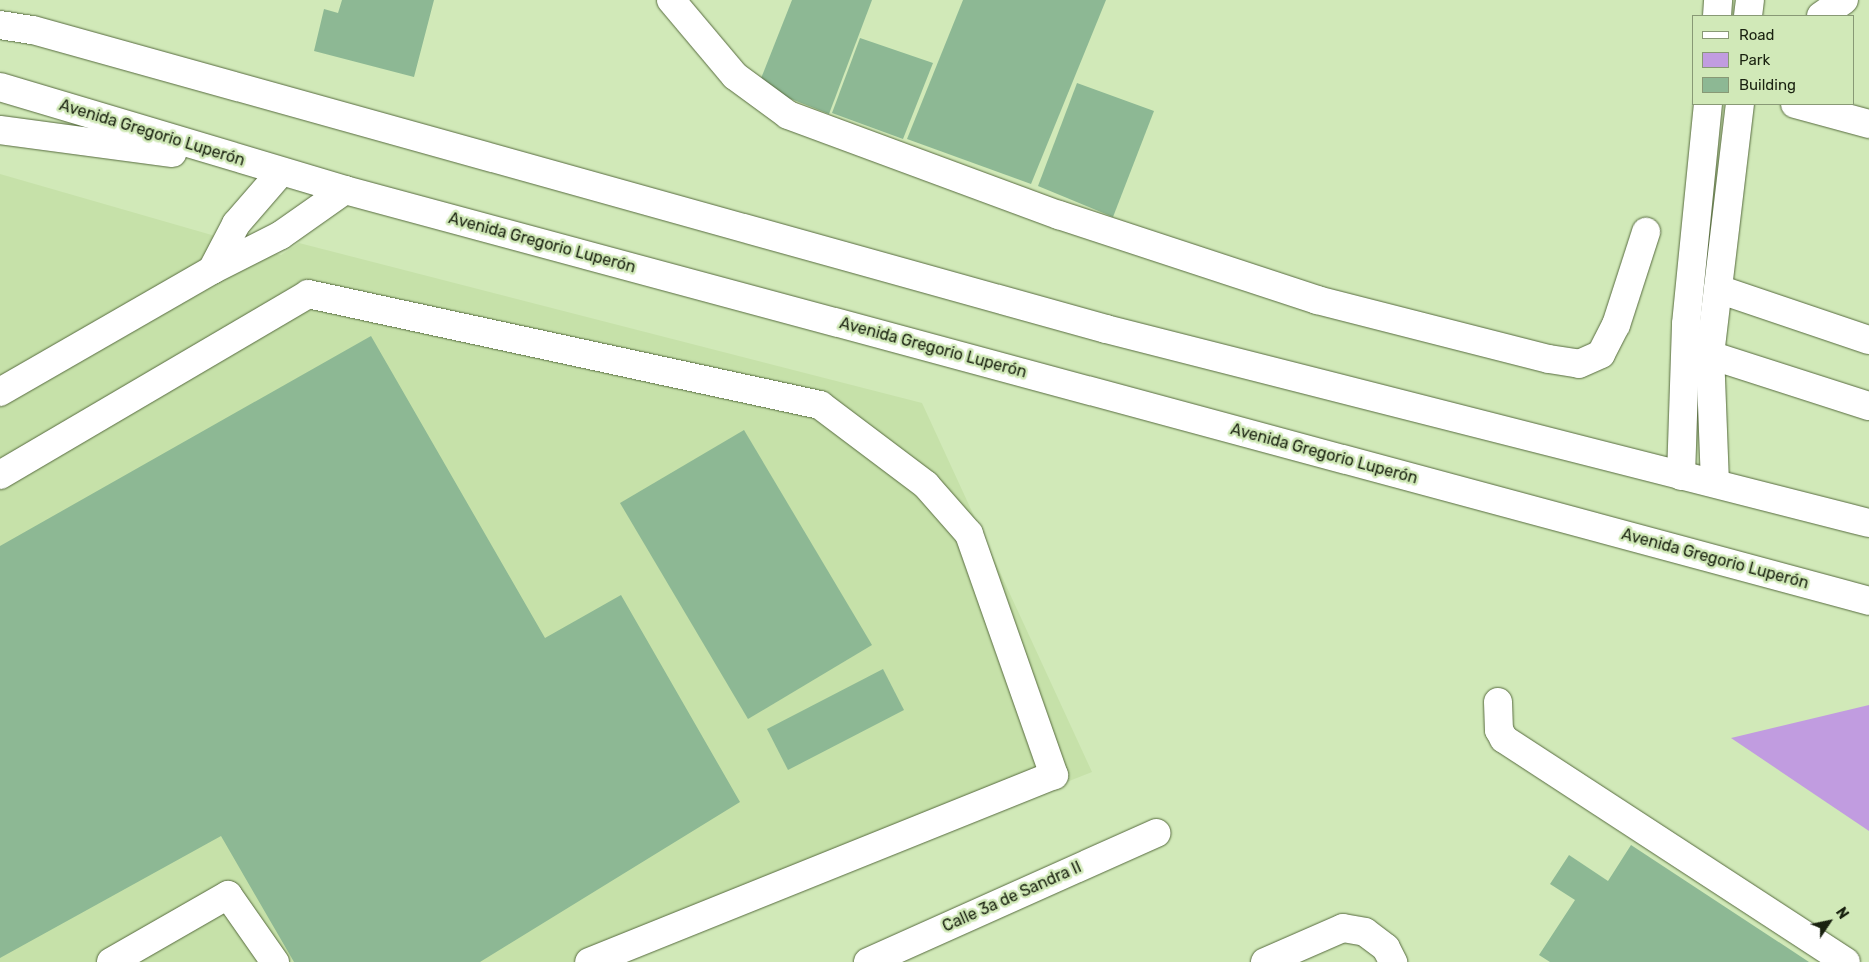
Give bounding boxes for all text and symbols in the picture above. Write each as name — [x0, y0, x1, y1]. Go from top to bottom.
legend — [1692, 15, 1854, 105]
text: Road — [1739, 26, 1775, 44]
text: Park — [1739, 51, 1770, 69]
text: Building — [1739, 76, 1796, 94]
street label: Avenida Gregorio Luperón — [57, 96, 247, 170]
street label: Avenida Gregorio Luperón — [446, 209, 638, 277]
street label: Avenida Gregorio Luperón — [837, 314, 1029, 382]
street label: Avenida Gregorio Luperón — [1228, 420, 1420, 488]
street label: Avenida Gregorio Luperón — [1619, 525, 1811, 593]
street label: Calle 3a de Sandra II — [939, 858, 1085, 936]
north arrow — [1804, 897, 1854, 947]
text: N — [1832, 904, 1852, 922]

